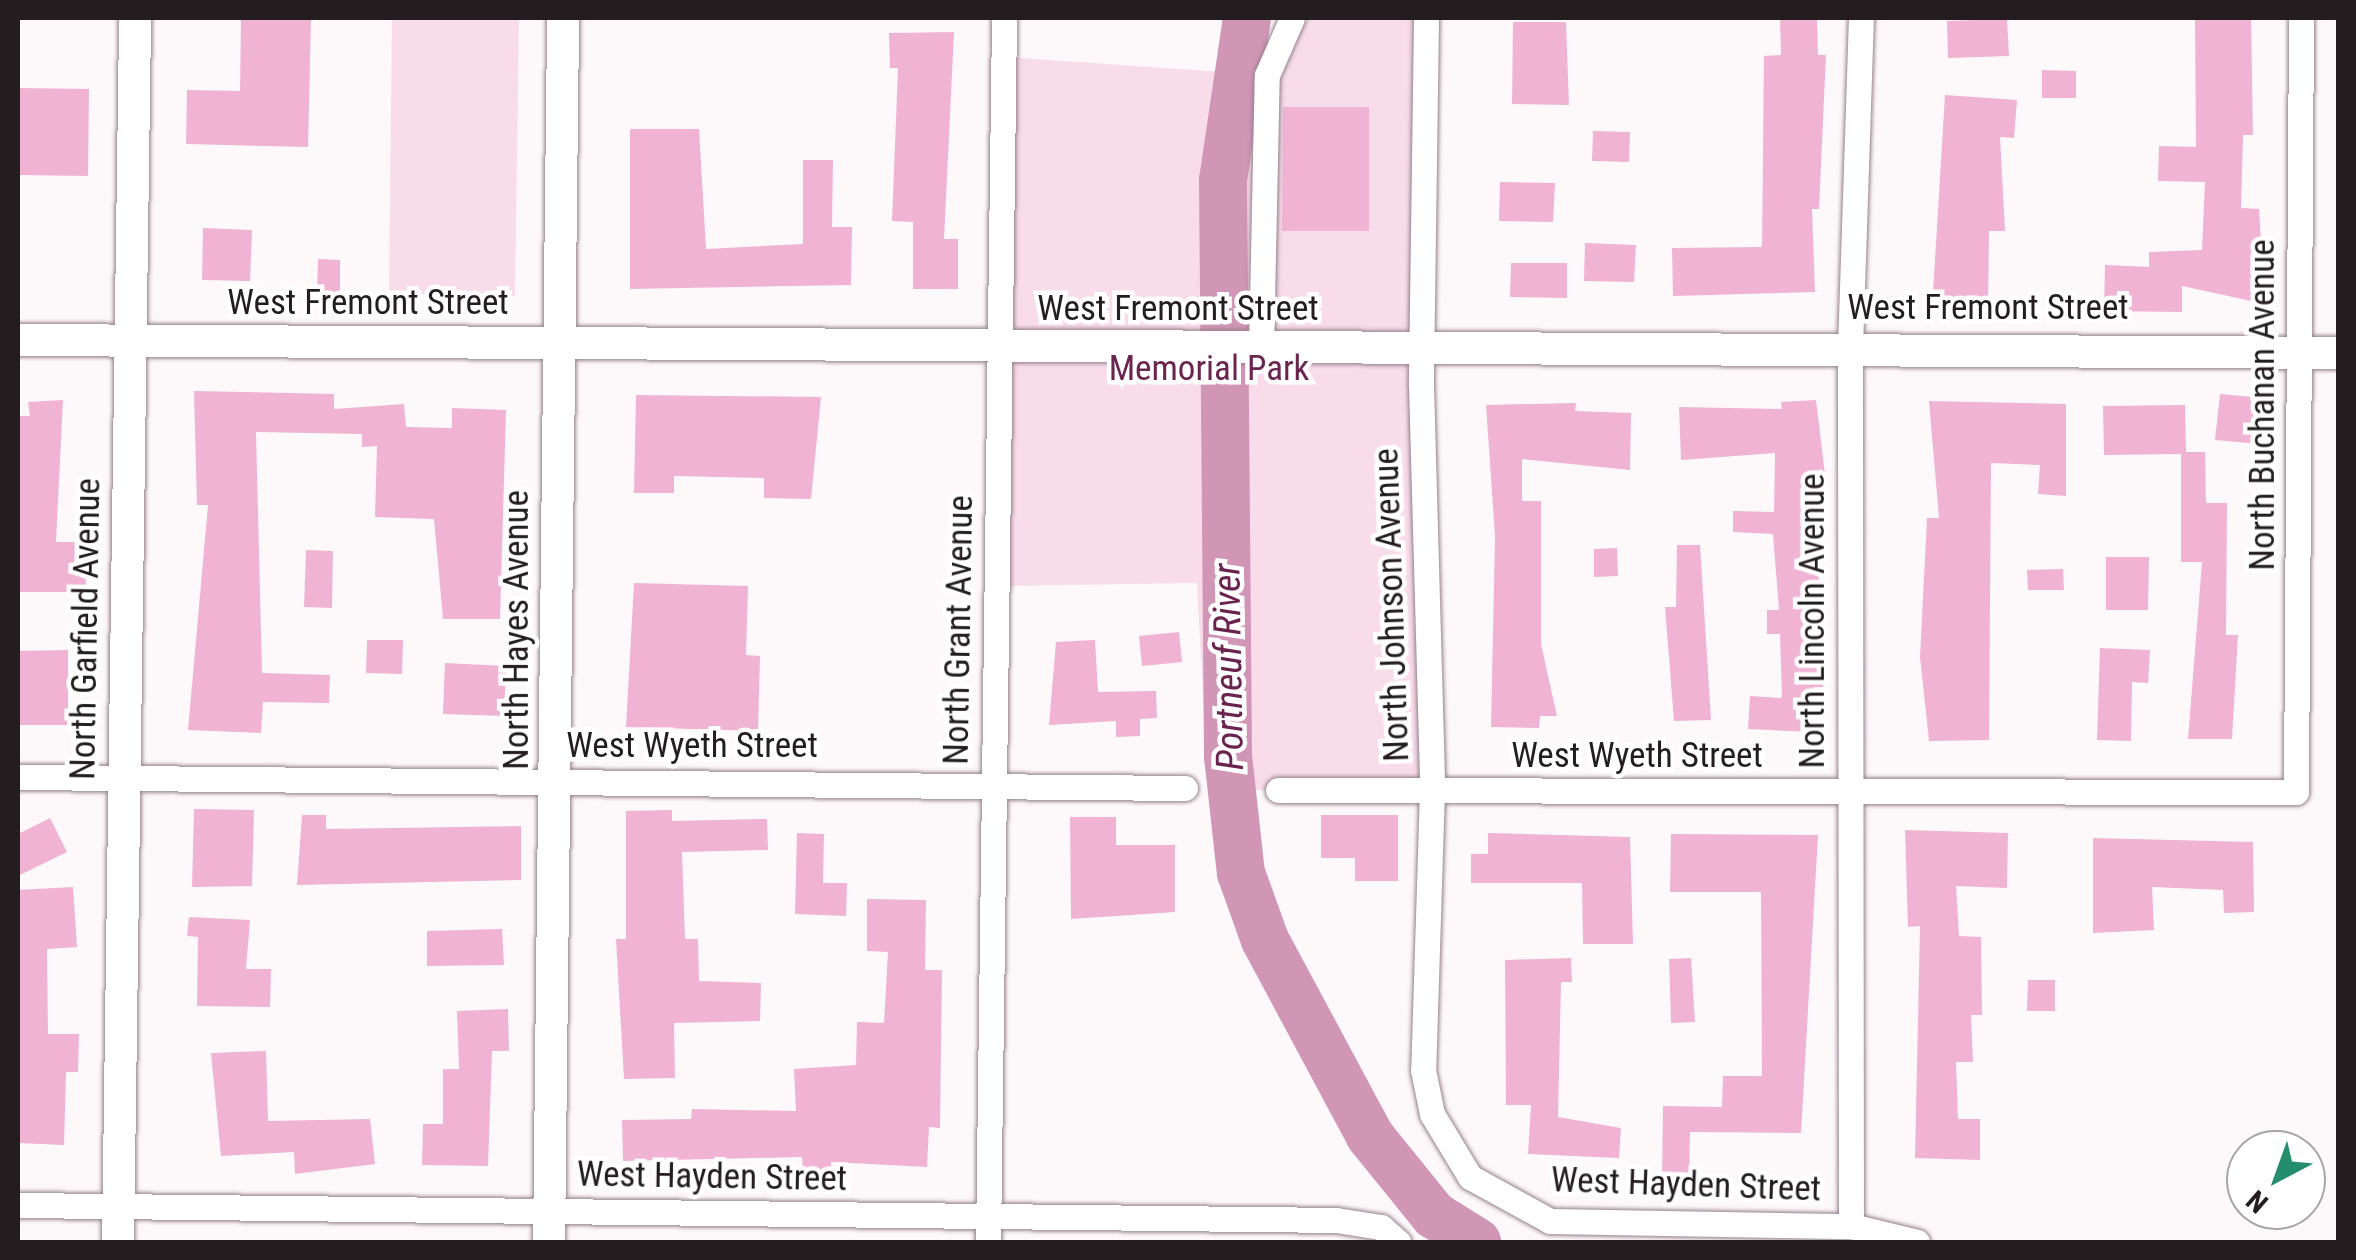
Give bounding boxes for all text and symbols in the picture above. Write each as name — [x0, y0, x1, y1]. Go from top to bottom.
street label: North Buchanan Avenue — [2242, 239, 2284, 571]
street label: West Fremont Street — [227, 282, 509, 324]
street label: West Fremont Street — [1847, 287, 2129, 329]
street label: West Fremont Street — [1037, 288, 1319, 330]
park label: Memorial Park — [1109, 348, 1309, 390]
street label: North Johnson Avenue — [1366, 448, 1418, 762]
street label: North Lincoln Avenue — [1792, 473, 1834, 769]
street label: North Garfield Avenue — [62, 478, 110, 780]
street label: North Hayes Avenue — [496, 490, 538, 770]
street label: North Grant Avenue — [936, 495, 982, 765]
water label: Portneuf River — [1204, 563, 1254, 771]
street label: West Wyeth Street — [566, 725, 818, 767]
street label: West Wyeth Street — [1511, 735, 1763, 777]
north arrow — [2226, 1130, 2326, 1230]
street label: West Hayden Street — [577, 1154, 847, 1200]
street label: West Hayden Street — [1550, 1159, 1822, 1211]
text: N — [2240, 1183, 2275, 1220]

